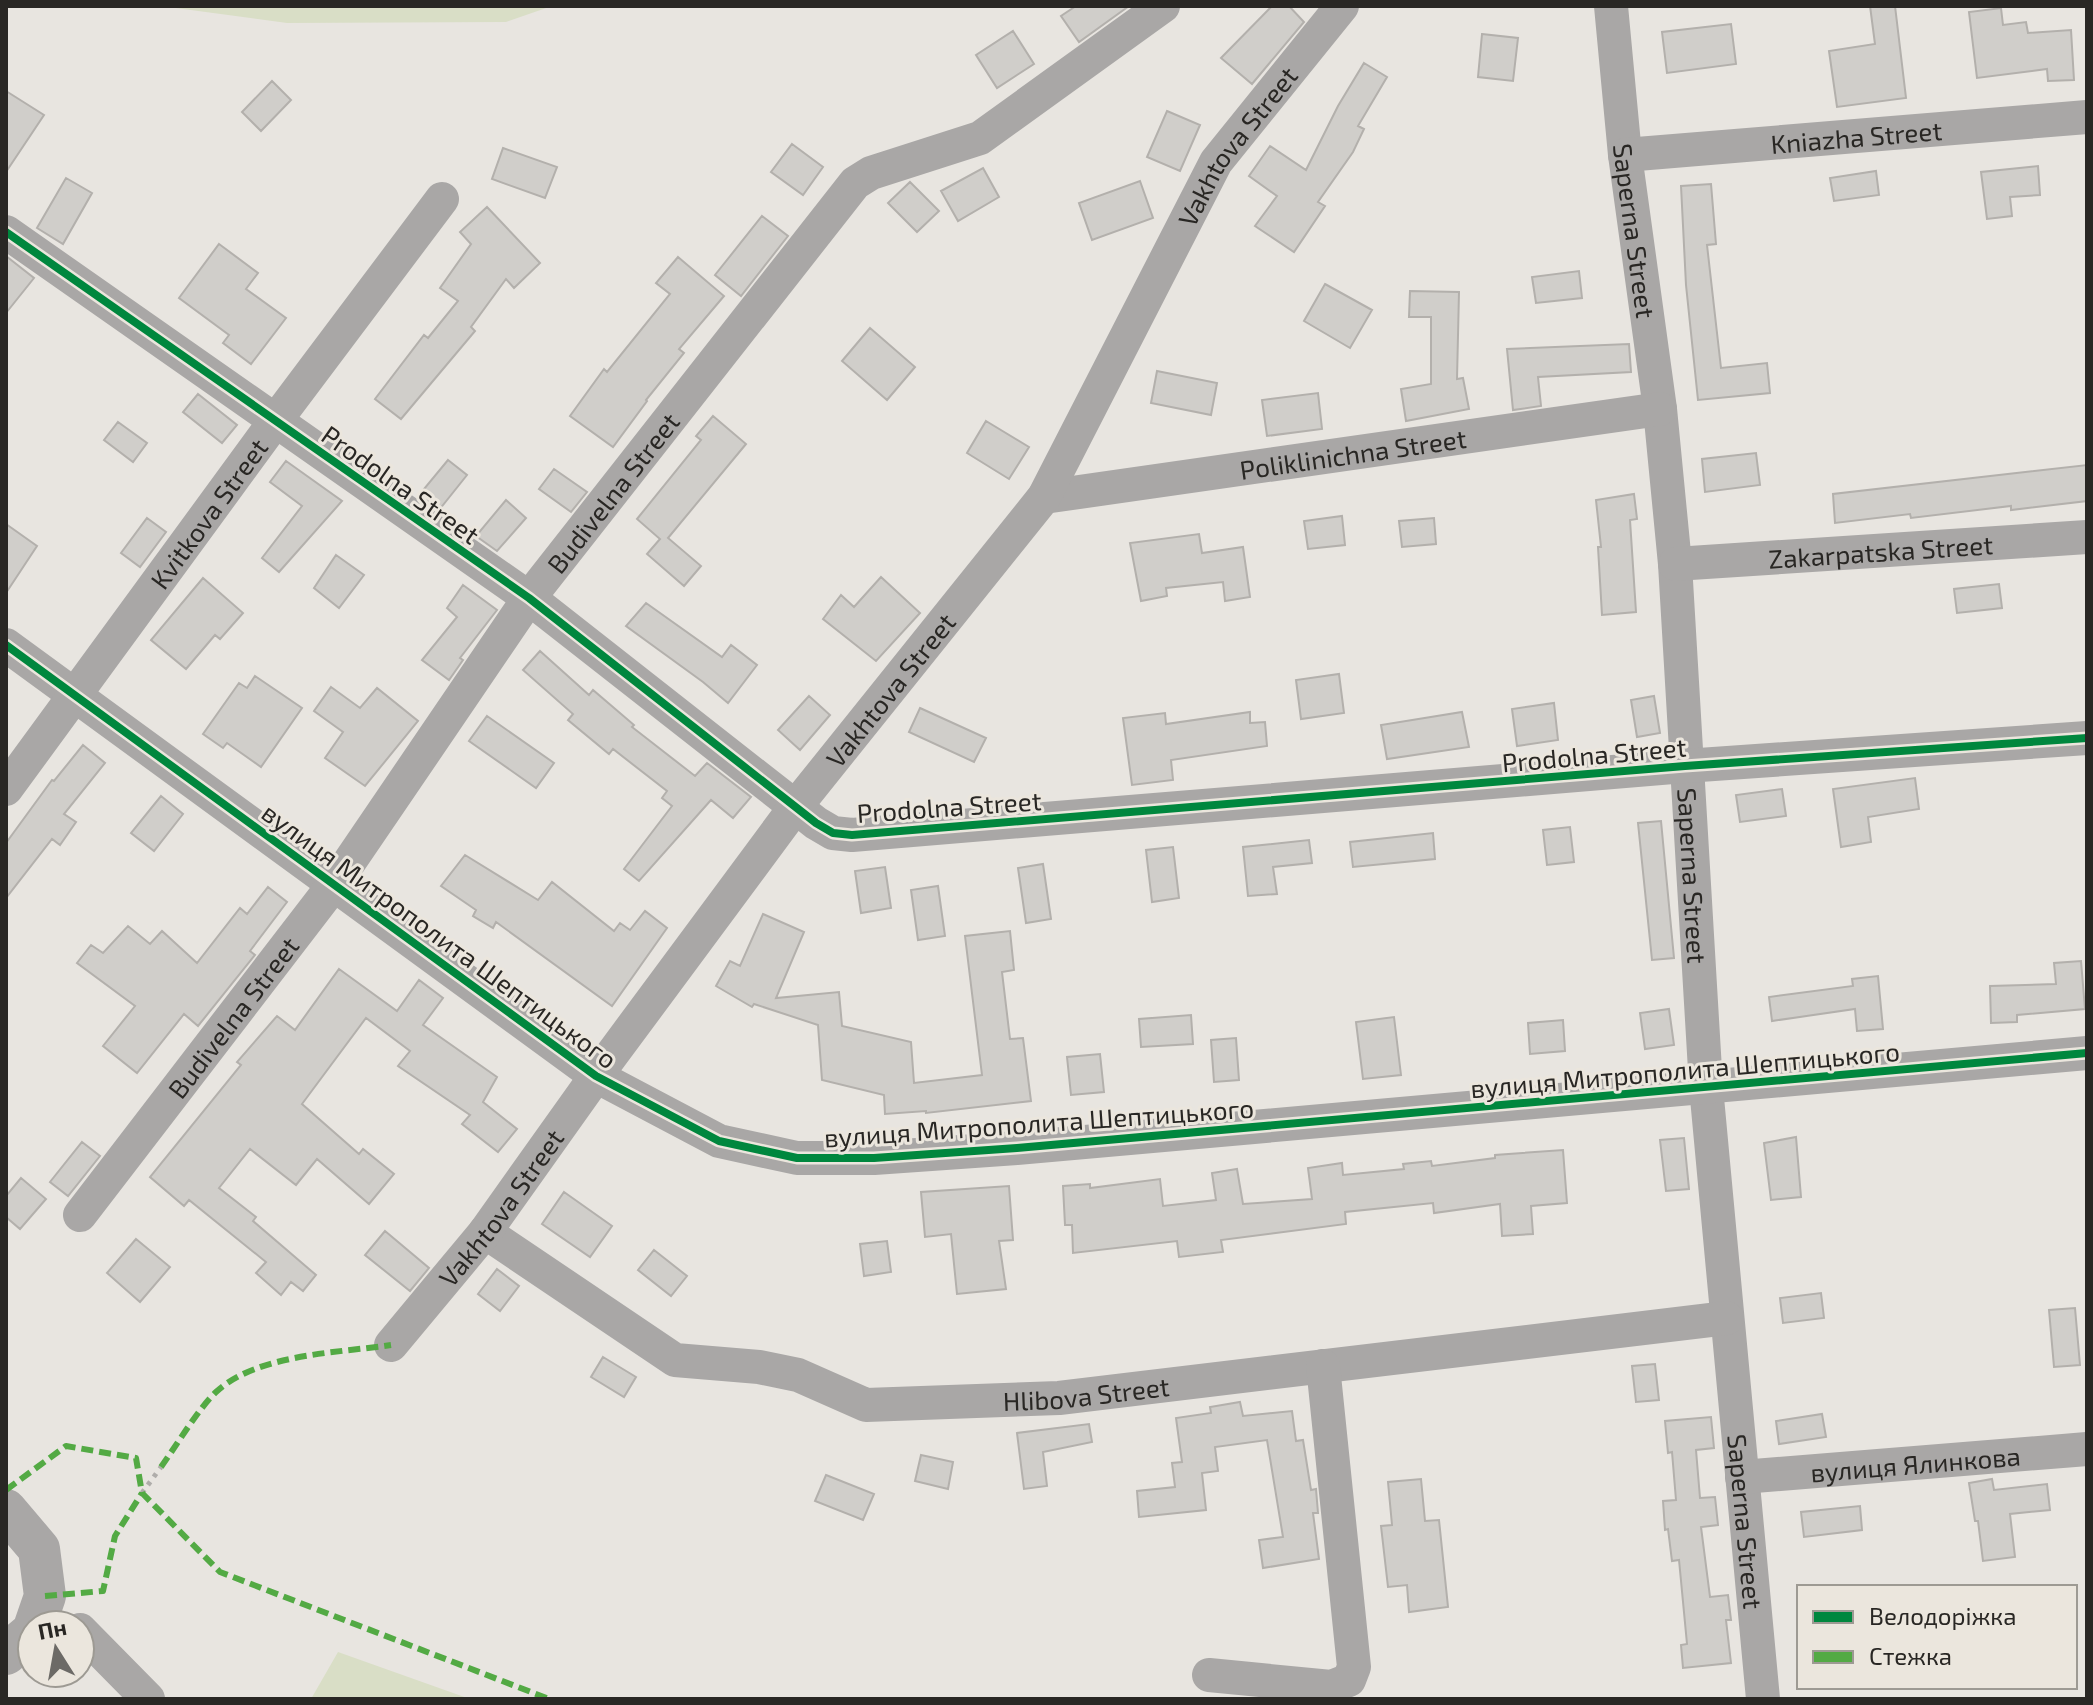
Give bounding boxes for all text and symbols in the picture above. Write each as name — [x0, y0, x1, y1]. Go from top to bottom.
street label: Vakhtova Street — [1171, 60, 1303, 231]
street label: Kniazha Street — [1769, 113, 1943, 158]
street label: Saperna Street — [1608, 142, 1663, 320]
street label: Budivelna Street — [540, 406, 685, 578]
street label: Prodolna Street — [316, 418, 486, 550]
street label: Poliklinichna Street — [1238, 421, 1468, 484]
street label: Kvitkova Street — [143, 432, 273, 594]
street label: Zakarpatska Street — [1767, 528, 1994, 573]
street label: Vakhtova Street — [819, 606, 961, 772]
street label: Prodolna Street — [1500, 730, 1688, 778]
street label: Prodolna Street — [856, 784, 1042, 828]
street label: Saperna Street — [1673, 787, 1714, 964]
street label: вулиця Митрополита Шептицького — [256, 796, 623, 1075]
street label: Budivelna Street — [161, 930, 304, 1104]
street label: вулиця Митрополита Шептицького — [1469, 1035, 1901, 1104]
street label: вулиця Митрополита Шептицького — [823, 1092, 1255, 1153]
street label: Vakhtova Street — [431, 1123, 569, 1292]
street label: Hlibova Street — [1002, 1369, 1171, 1416]
street label: Saperna Street — [1723, 1432, 1770, 1611]
street label: вулиця Ялинкова — [1809, 1439, 2022, 1487]
legend — [1797, 1585, 2077, 1689]
text: Велодоріжка — [1869, 1601, 2016, 1630]
north arrow — [16, 1609, 96, 1689]
text: Пн — [35, 1613, 69, 1644]
text: Стежка — [1869, 1641, 1952, 1670]

